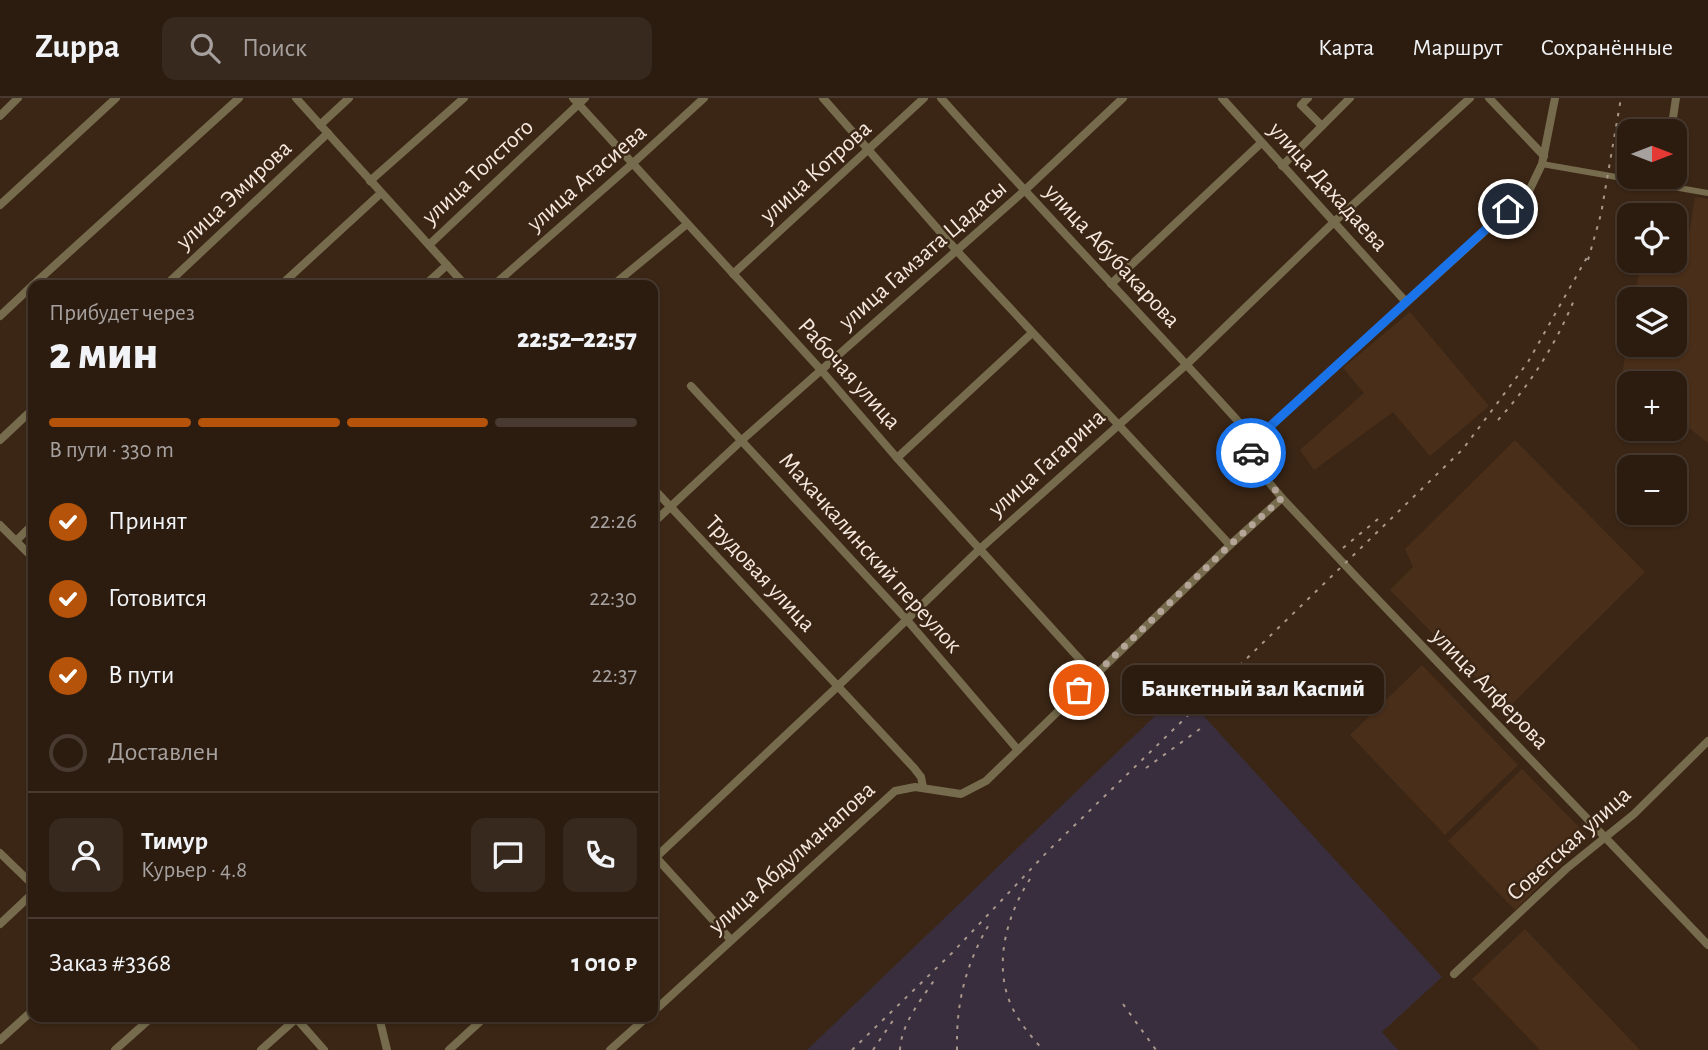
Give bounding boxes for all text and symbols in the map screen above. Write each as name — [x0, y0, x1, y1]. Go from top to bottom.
search box — [162, 17, 652, 80]
icon: search — [186, 29, 224, 67]
text: Zuppa — [35, 31, 120, 64]
text: Поиск — [242, 35, 307, 61]
text: Карта — [1318, 36, 1374, 60]
text: Маршрут — [1412, 36, 1502, 60]
text: Сохранённые — [1540, 36, 1673, 60]
street label: улица Толстого — [417, 115, 538, 230]
street label: улица Котрова — [755, 116, 876, 229]
street label: улица Дахадаева — [1263, 117, 1392, 256]
north arrow — [1617, 119, 1687, 189]
map controls — [1617, 119, 1687, 525]
street label: улица Агасиева — [522, 120, 651, 237]
street label: улица Эмирова — [171, 136, 296, 255]
street label: улица Гамзата Цадасы — [834, 176, 1012, 335]
street label: улица Абубакарова — [1039, 179, 1184, 332]
pin — [1478, 179, 1538, 239]
icon: home — [1489, 190, 1527, 228]
button: locate — [1617, 203, 1687, 273]
button: layers — [1617, 287, 1687, 357]
text: Прибудет через — [49, 302, 195, 325]
street label: Рабочая улица — [793, 314, 905, 434]
text: 22:52–22:57 — [517, 326, 637, 352]
text: 2 мин — [49, 331, 158, 377]
button: + — [1617, 371, 1687, 441]
street label: улица Гагарина — [983, 405, 1110, 522]
courier — [1216, 418, 1286, 488]
icon: car — [1232, 434, 1270, 472]
text: В пути · 330 m — [49, 439, 174, 462]
street label: Махачкалинский переулок — [774, 448, 966, 658]
button: − — [1617, 455, 1687, 525]
icon: check — [49, 503, 87, 541]
text: Принят — [108, 508, 187, 534]
text: 22:26 — [590, 510, 637, 533]
street label: Трудовая улица — [700, 511, 820, 637]
icon: check — [49, 580, 87, 618]
text: Готовится — [108, 585, 207, 611]
text: 22:30 — [589, 587, 637, 610]
street label: улица Алферова — [1426, 623, 1553, 754]
icon: check — [49, 657, 87, 695]
pin — [1049, 660, 1109, 720]
text: В пути — [108, 662, 174, 688]
text: 22:37 — [592, 664, 637, 687]
callout: Банкетный зал Каспий — [1121, 666, 1384, 714]
icon: bag — [1060, 671, 1098, 709]
text: Банкетный зал Каспий — [1141, 678, 1365, 701]
text: Доставлен — [108, 739, 219, 765]
street label: улица Абдулманапова — [704, 777, 880, 939]
street label: Советская улица — [1502, 782, 1636, 906]
button: person — [49, 818, 123, 892]
button: chat — [471, 818, 545, 892]
button: phone — [563, 818, 637, 892]
text: Тимур — [141, 828, 208, 854]
text: Курьер · 4.8 — [141, 859, 247, 882]
text: Заказ #3368 — [49, 950, 171, 976]
text: 1 010 ₽ — [571, 950, 637, 976]

